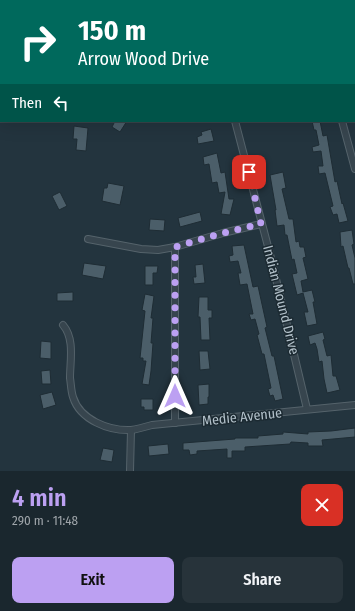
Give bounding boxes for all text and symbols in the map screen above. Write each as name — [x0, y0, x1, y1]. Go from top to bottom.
text: 150 m — [78, 14, 146, 47]
icon: right — [12, 16, 64, 68]
text: Arrow Wood Drive — [78, 48, 209, 70]
icon: left — [50, 92, 72, 114]
text: Then — [12, 94, 42, 112]
pin — [232, 155, 266, 189]
icon: arrive — [238, 161, 260, 183]
street label: Indian Mound Drive — [259, 244, 303, 356]
position arrow — [154, 375, 196, 417]
street label: Medie Avenue — [201, 404, 283, 430]
text: 4 min — [12, 484, 66, 512]
button: close — [301, 484, 343, 526]
text: 290 m · 11:48 — [12, 513, 78, 528]
button: Exit — [12, 557, 174, 603]
button: Share — [182, 557, 343, 603]

